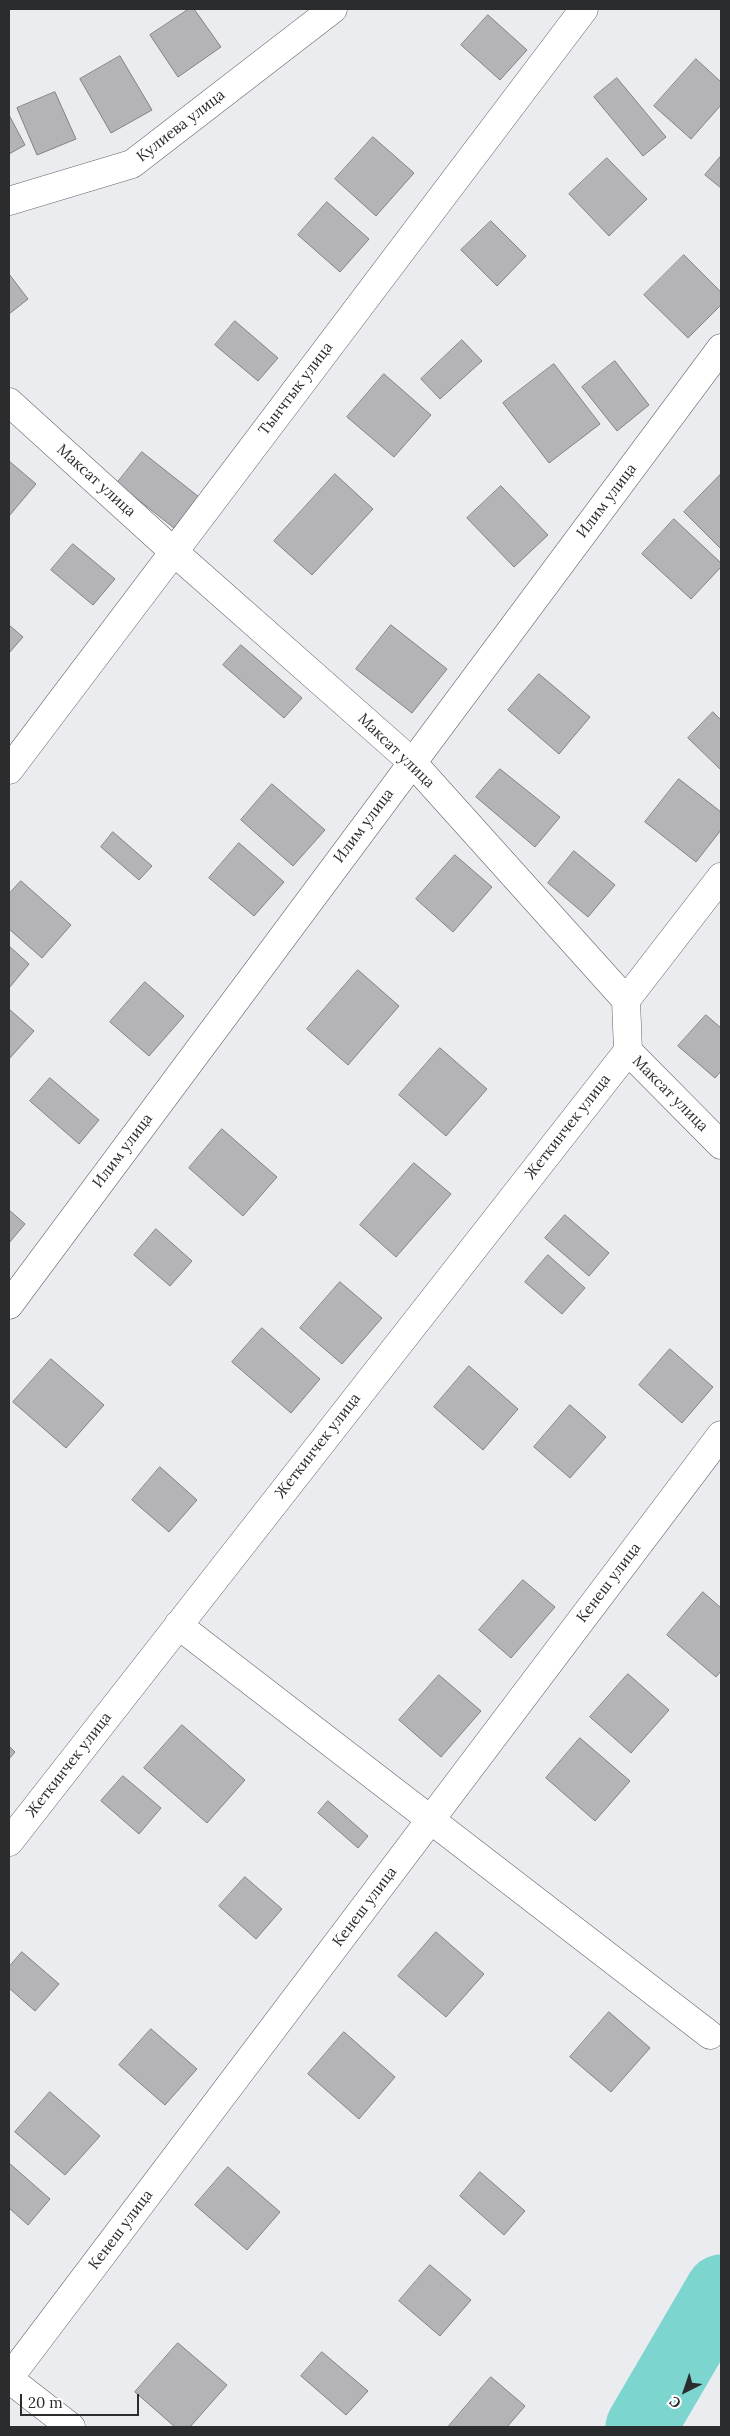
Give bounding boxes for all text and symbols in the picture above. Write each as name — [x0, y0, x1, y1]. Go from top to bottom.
street label: Кулиева улица — [133, 86, 229, 166]
street label: Тынчтык улица — [255, 339, 337, 439]
street label: Максат улица — [53, 441, 139, 521]
street label: Илим улица — [573, 460, 641, 542]
street label: Максат улица — [354, 710, 438, 792]
street label: Илим улица — [330, 785, 398, 867]
street label: Максат улица — [628, 1052, 712, 1136]
street label: Жеткинчек улица — [521, 1071, 615, 1183]
street label: Илим улица — [89, 1110, 157, 1192]
street label: Жеткинчек улица — [271, 1390, 365, 1502]
street label: Кенеш улица — [573, 1540, 645, 1626]
street label: Жеткинчек улица — [22, 1709, 116, 1821]
street label: Кенеш улица — [329, 1864, 401, 1950]
street label: Кенеш улица — [85, 2187, 157, 2273]
north arrow — [660, 2366, 710, 2416]
scale bar — [22, 2384, 141, 2416]
text: С — [666, 2392, 685, 2412]
text: 20 m — [28, 2393, 63, 2412]

